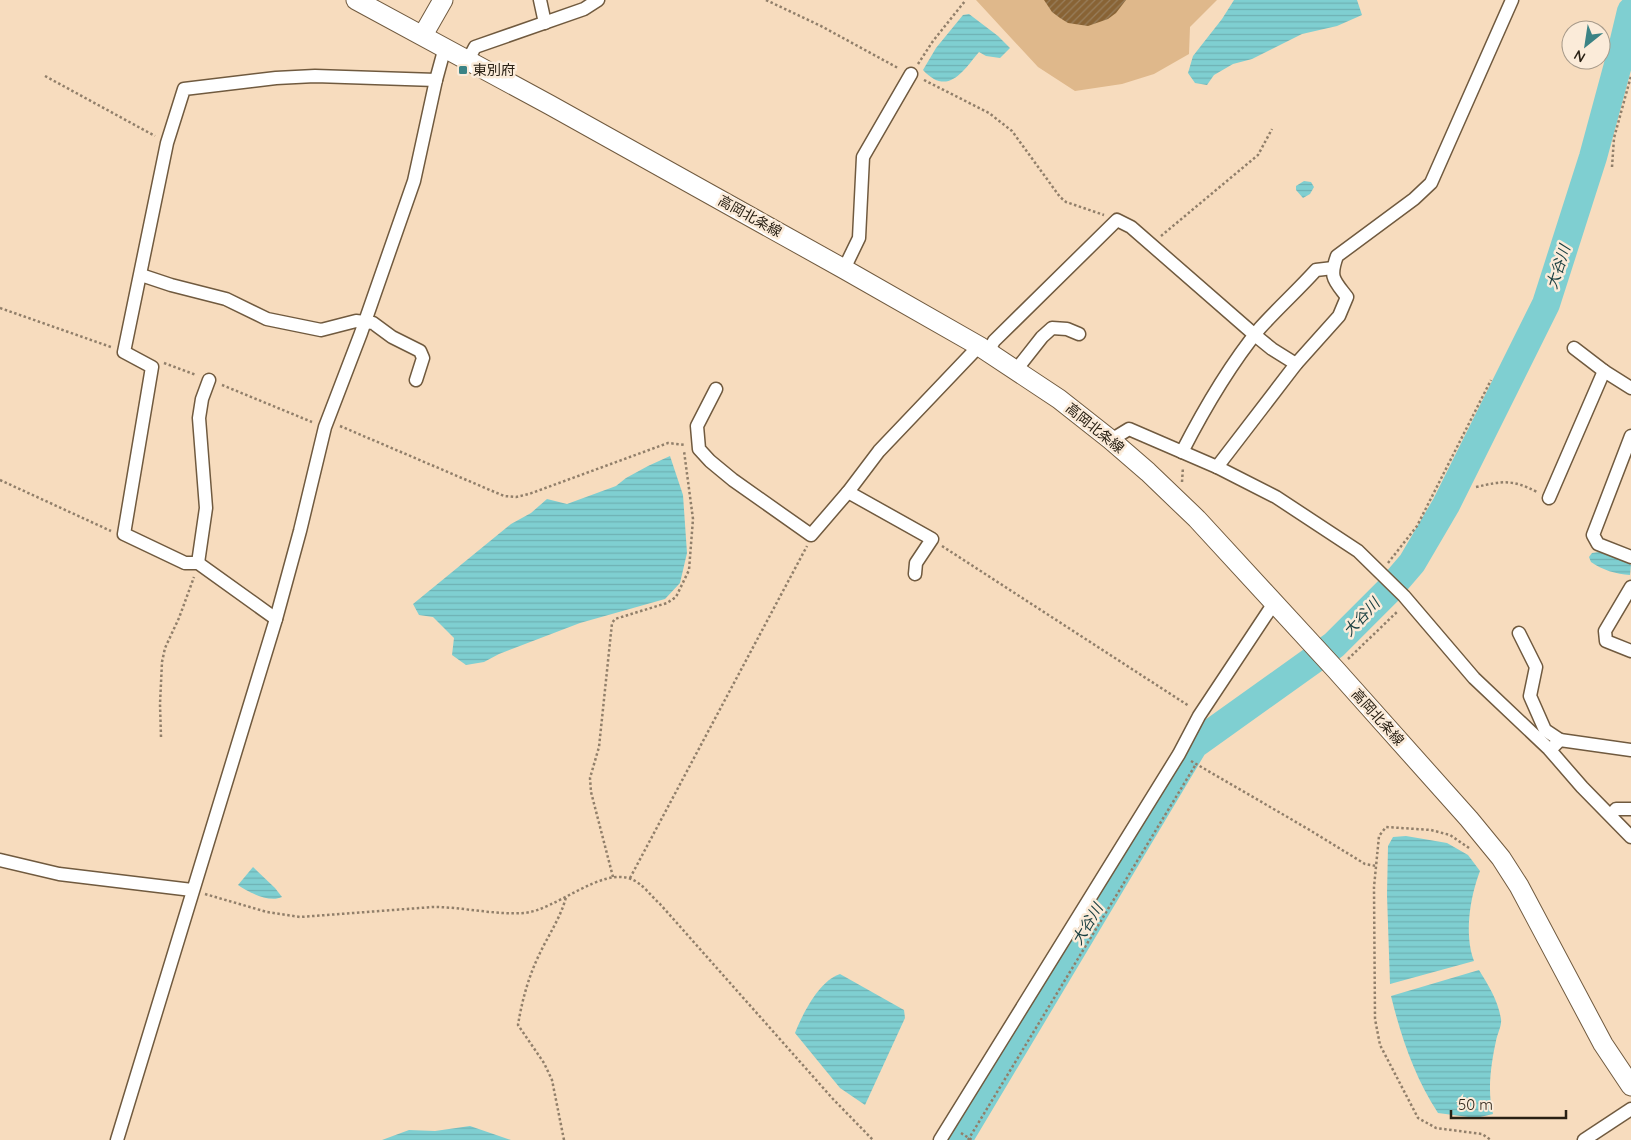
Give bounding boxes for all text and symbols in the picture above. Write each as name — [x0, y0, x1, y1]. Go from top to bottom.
north arrow — [1561, 20, 1611, 70]
text: N — [1571, 46, 1588, 67]
place label: 東別府 — [473, 61, 515, 79]
marker: 東別府 — [457, 64, 469, 76]
street label: 高岡北条線 — [715, 191, 785, 241]
water label: 大谷川 — [1542, 241, 1575, 291]
street label: 高岡北条線 — [1062, 399, 1128, 457]
water label: 大谷川 — [1339, 593, 1385, 640]
street label: 高岡北条線 — [1348, 685, 1408, 749]
water label: 大谷川 — [1067, 898, 1108, 948]
scale bar — [1451, 1088, 1566, 1120]
text: 50 m — [1458, 1095, 1493, 1114]

